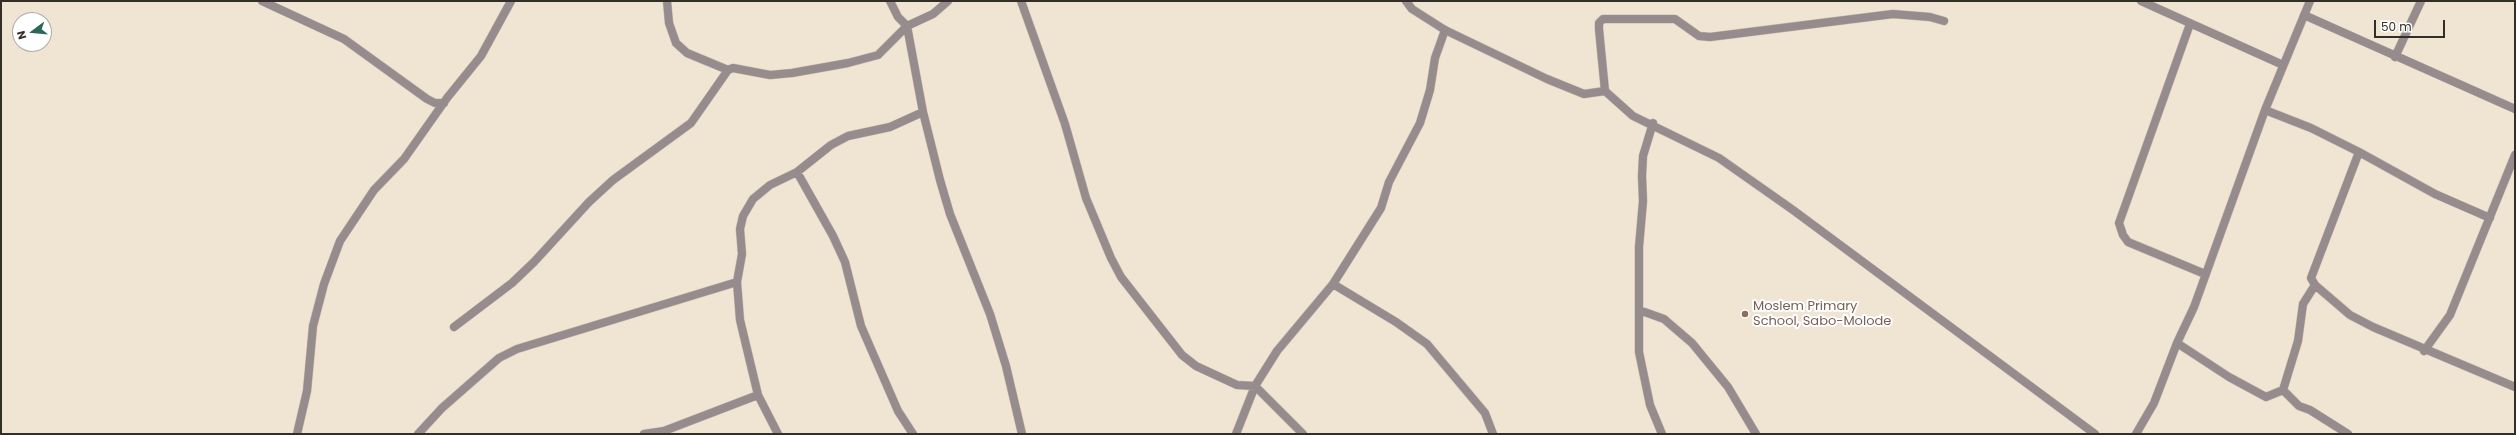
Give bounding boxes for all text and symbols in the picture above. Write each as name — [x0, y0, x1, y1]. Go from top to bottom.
north arrow — [12, 12, 52, 52]
scale bar — [2376, 12, 2447, 38]
text: 50 m — [2381, 18, 2412, 35]
text: N — [13, 29, 30, 41]
place label: Moslem Primary School, Sabo-Molode — [1753, 299, 1891, 330]
marker: Moslem Primary School, Sabo-Molode — [1740, 309, 1750, 319]

